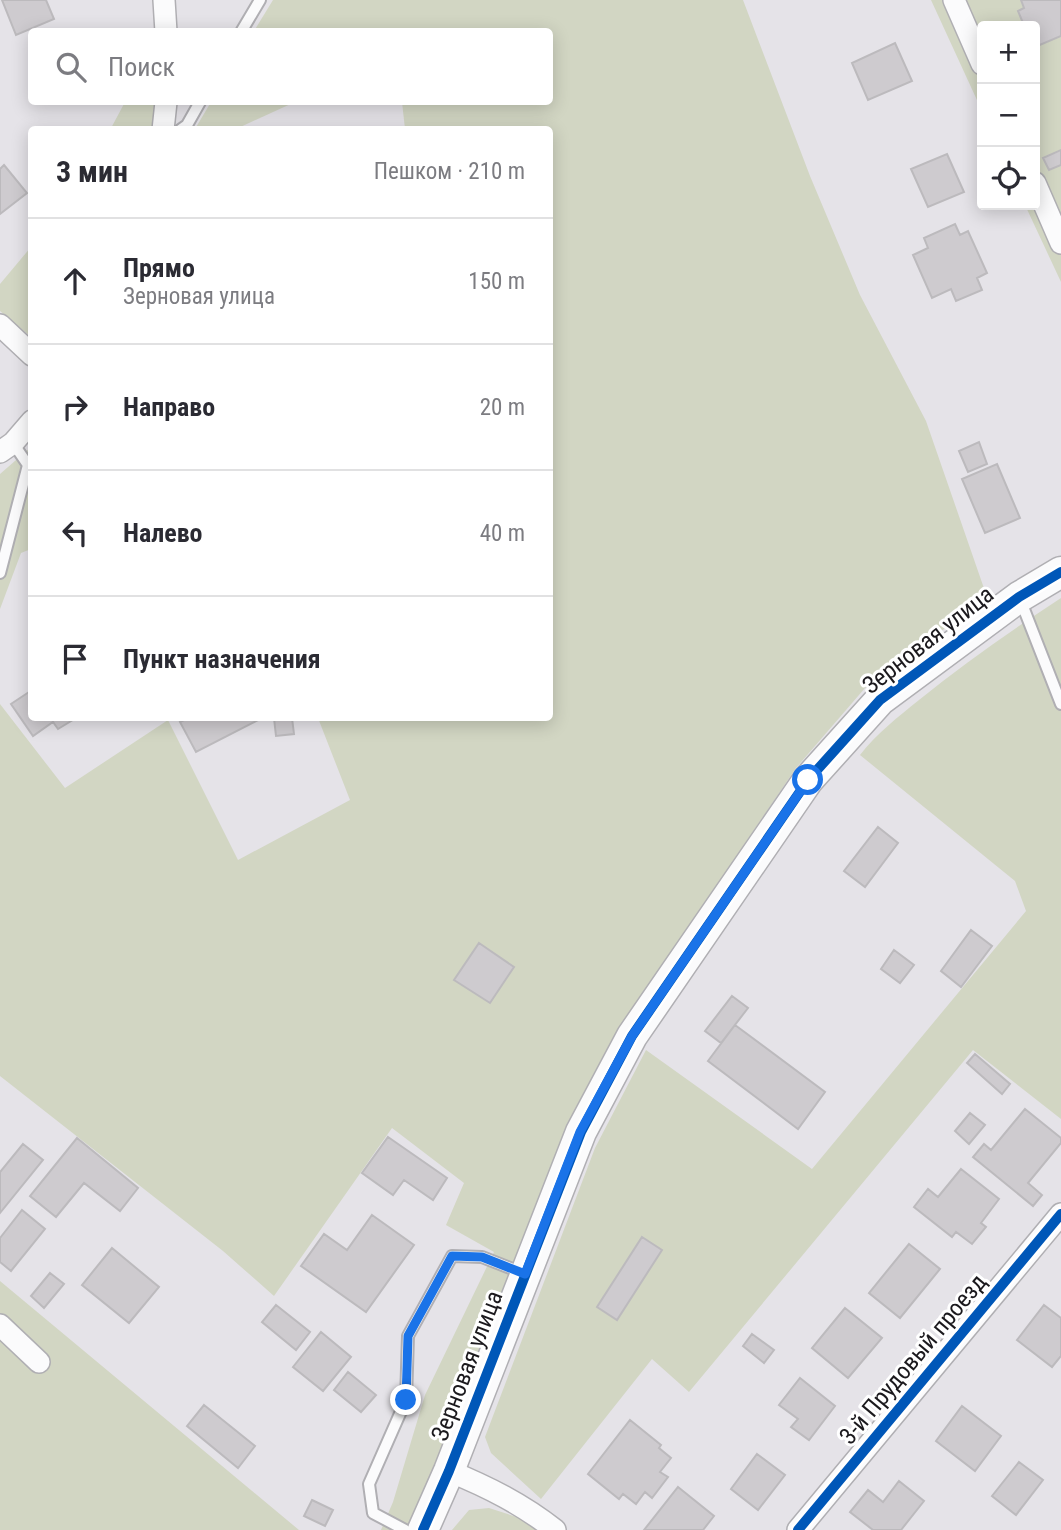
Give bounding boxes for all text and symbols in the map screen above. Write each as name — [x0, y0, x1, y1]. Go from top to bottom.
map controls — [977, 21, 1040, 210]
button: + — [977, 21, 1040, 84]
search box — [28, 28, 553, 105]
icon: search — [52, 48, 90, 86]
text: Поиск — [108, 52, 175, 82]
button: − — [977, 84, 1040, 147]
button: locate — [977, 147, 1040, 210]
text: 3 мин — [56, 154, 128, 189]
text: Пешком · 210 m — [374, 158, 525, 185]
text: Прямо — [123, 253, 195, 283]
icon: ahead — [56, 262, 94, 300]
text: 150 m — [468, 268, 525, 295]
text: Зерновая улица — [123, 283, 275, 310]
icon: right — [56, 388, 94, 426]
text: Направо — [123, 392, 215, 422]
text: 20 m — [480, 394, 525, 421]
icon: left — [56, 514, 94, 552]
text: Налево — [123, 518, 203, 548]
text: 40 m — [480, 520, 525, 547]
street label: Зерновая улица — [857, 580, 999, 700]
icon: arrive — [56, 640, 94, 678]
text: Пункт назначения — [123, 644, 321, 674]
route start — [792, 764, 823, 795]
street label: 3-й Прудовый проезд — [834, 1268, 992, 1450]
street label: Зерновая улица — [426, 1287, 508, 1445]
route end — [390, 1384, 421, 1415]

